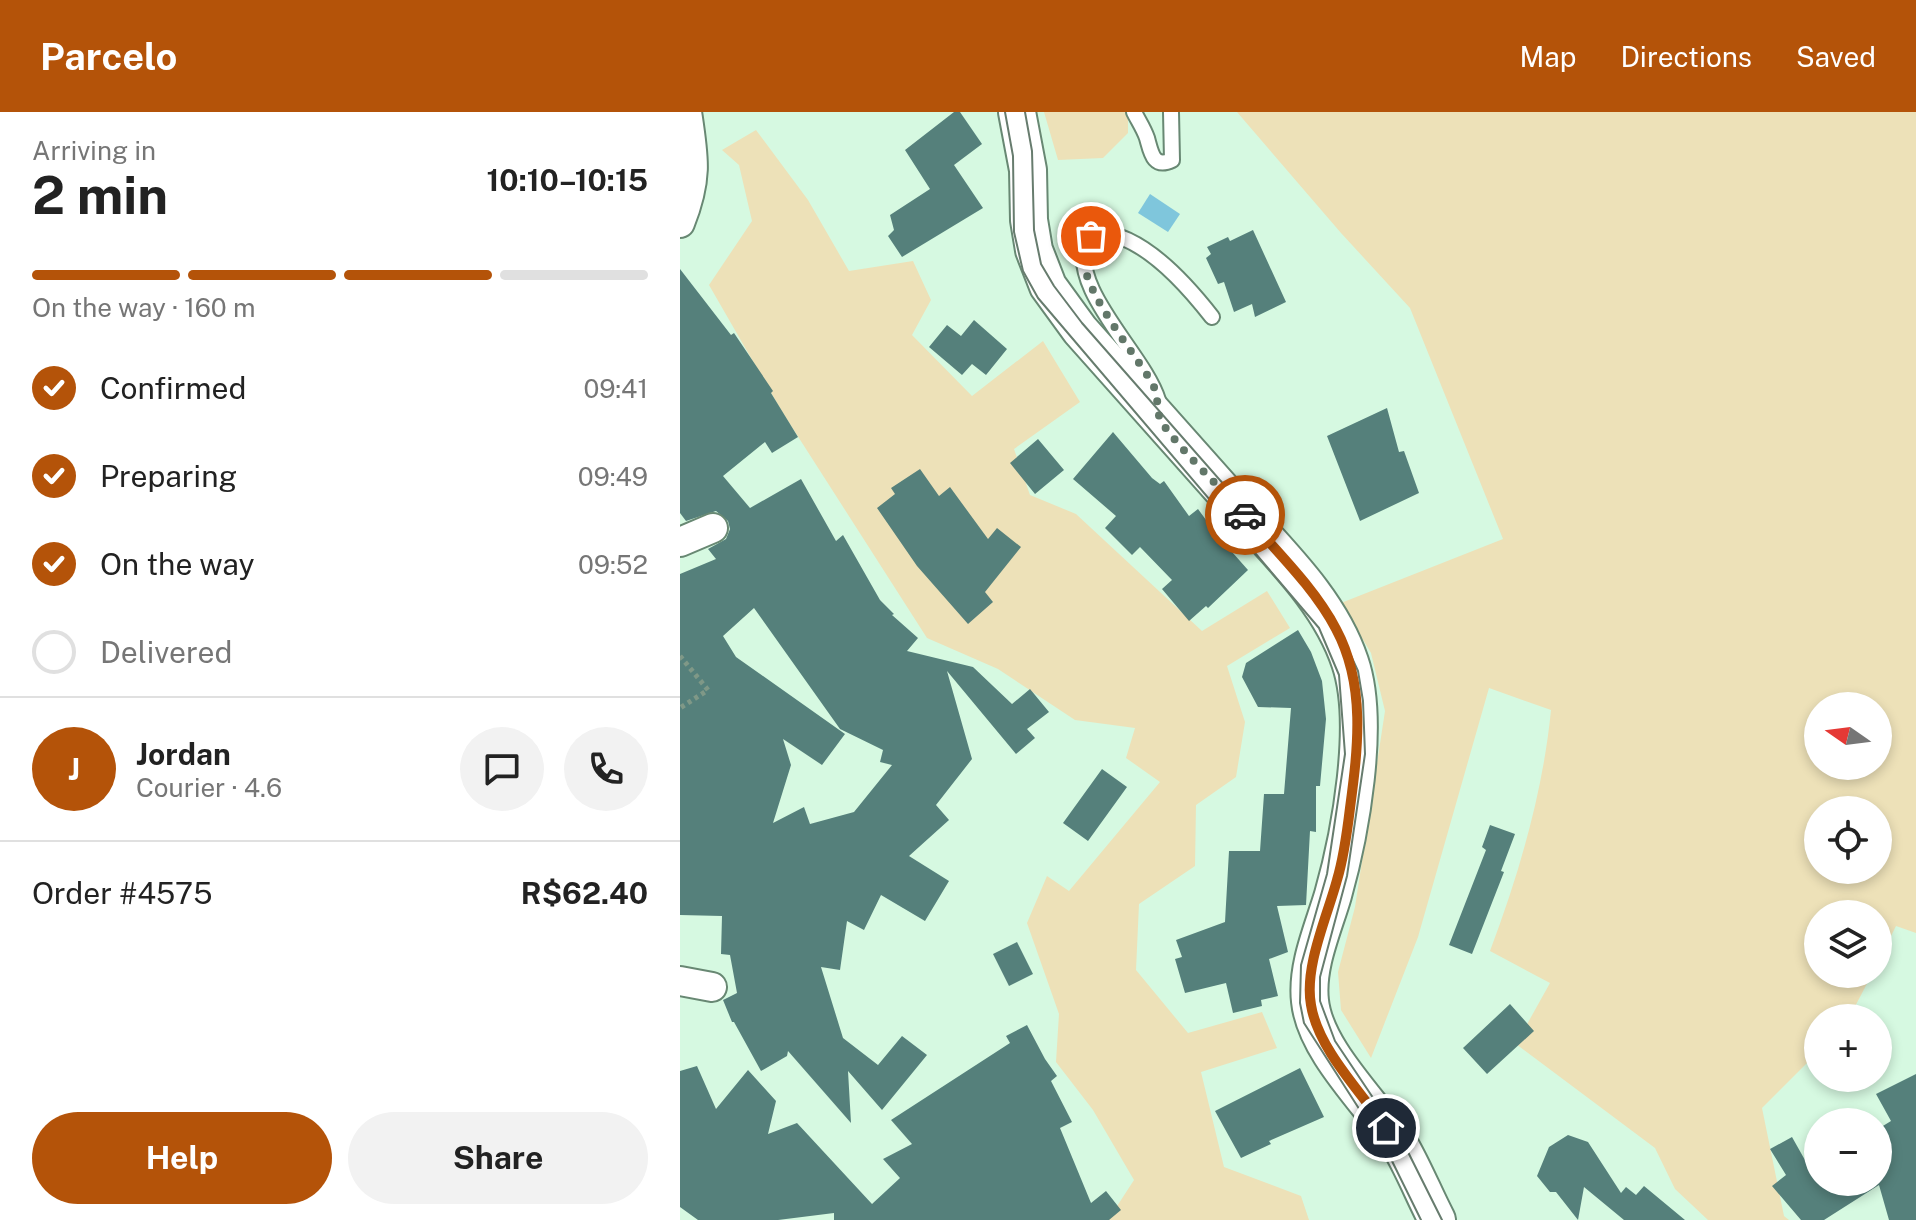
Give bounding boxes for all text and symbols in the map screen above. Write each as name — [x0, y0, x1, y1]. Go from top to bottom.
text: Parcelo — [40, 34, 177, 79]
text: Map — [1520, 40, 1576, 73]
text: Directions — [1620, 40, 1752, 73]
text: Saved — [1796, 40, 1876, 73]
text: Arriving in — [32, 135, 156, 166]
text: 10:10–10:15 — [487, 162, 648, 198]
text: 2 min — [32, 165, 168, 226]
pin — [1057, 202, 1125, 270]
icon: bag — [1069, 214, 1113, 258]
text: On the way · 160 m — [32, 292, 256, 323]
icon: check — [32, 366, 76, 410]
text: Confirmed — [100, 370, 246, 406]
text: 09:41 — [583, 373, 648, 404]
icon: check — [32, 454, 76, 498]
text: Preparing — [100, 458, 237, 494]
text: 09:49 — [578, 461, 648, 492]
courier — [1205, 475, 1285, 555]
icon: car — [1223, 493, 1267, 537]
icon: check — [32, 542, 76, 586]
text: On the way — [100, 546, 254, 582]
text: 09:52 — [578, 549, 648, 580]
text: Delivered — [100, 634, 232, 670]
north arrow — [1804, 692, 1892, 780]
map controls — [1804, 692, 1892, 1196]
button: chat — [460, 727, 544, 811]
button: phone — [564, 727, 648, 811]
text: Jordan — [136, 736, 231, 772]
text: J — [68, 751, 80, 787]
text: Courier · 4.6 — [136, 772, 282, 803]
button: locate — [1804, 796, 1892, 884]
text: Order #4575 — [32, 875, 212, 911]
text: R$62.40 — [521, 875, 648, 911]
button: layers — [1804, 900, 1892, 988]
button: + — [1804, 1004, 1892, 1092]
pin — [1352, 1094, 1420, 1162]
icon: home — [1364, 1106, 1408, 1150]
button: − — [1804, 1108, 1892, 1196]
button: Help — [32, 1112, 332, 1204]
button: Share — [348, 1112, 648, 1204]

